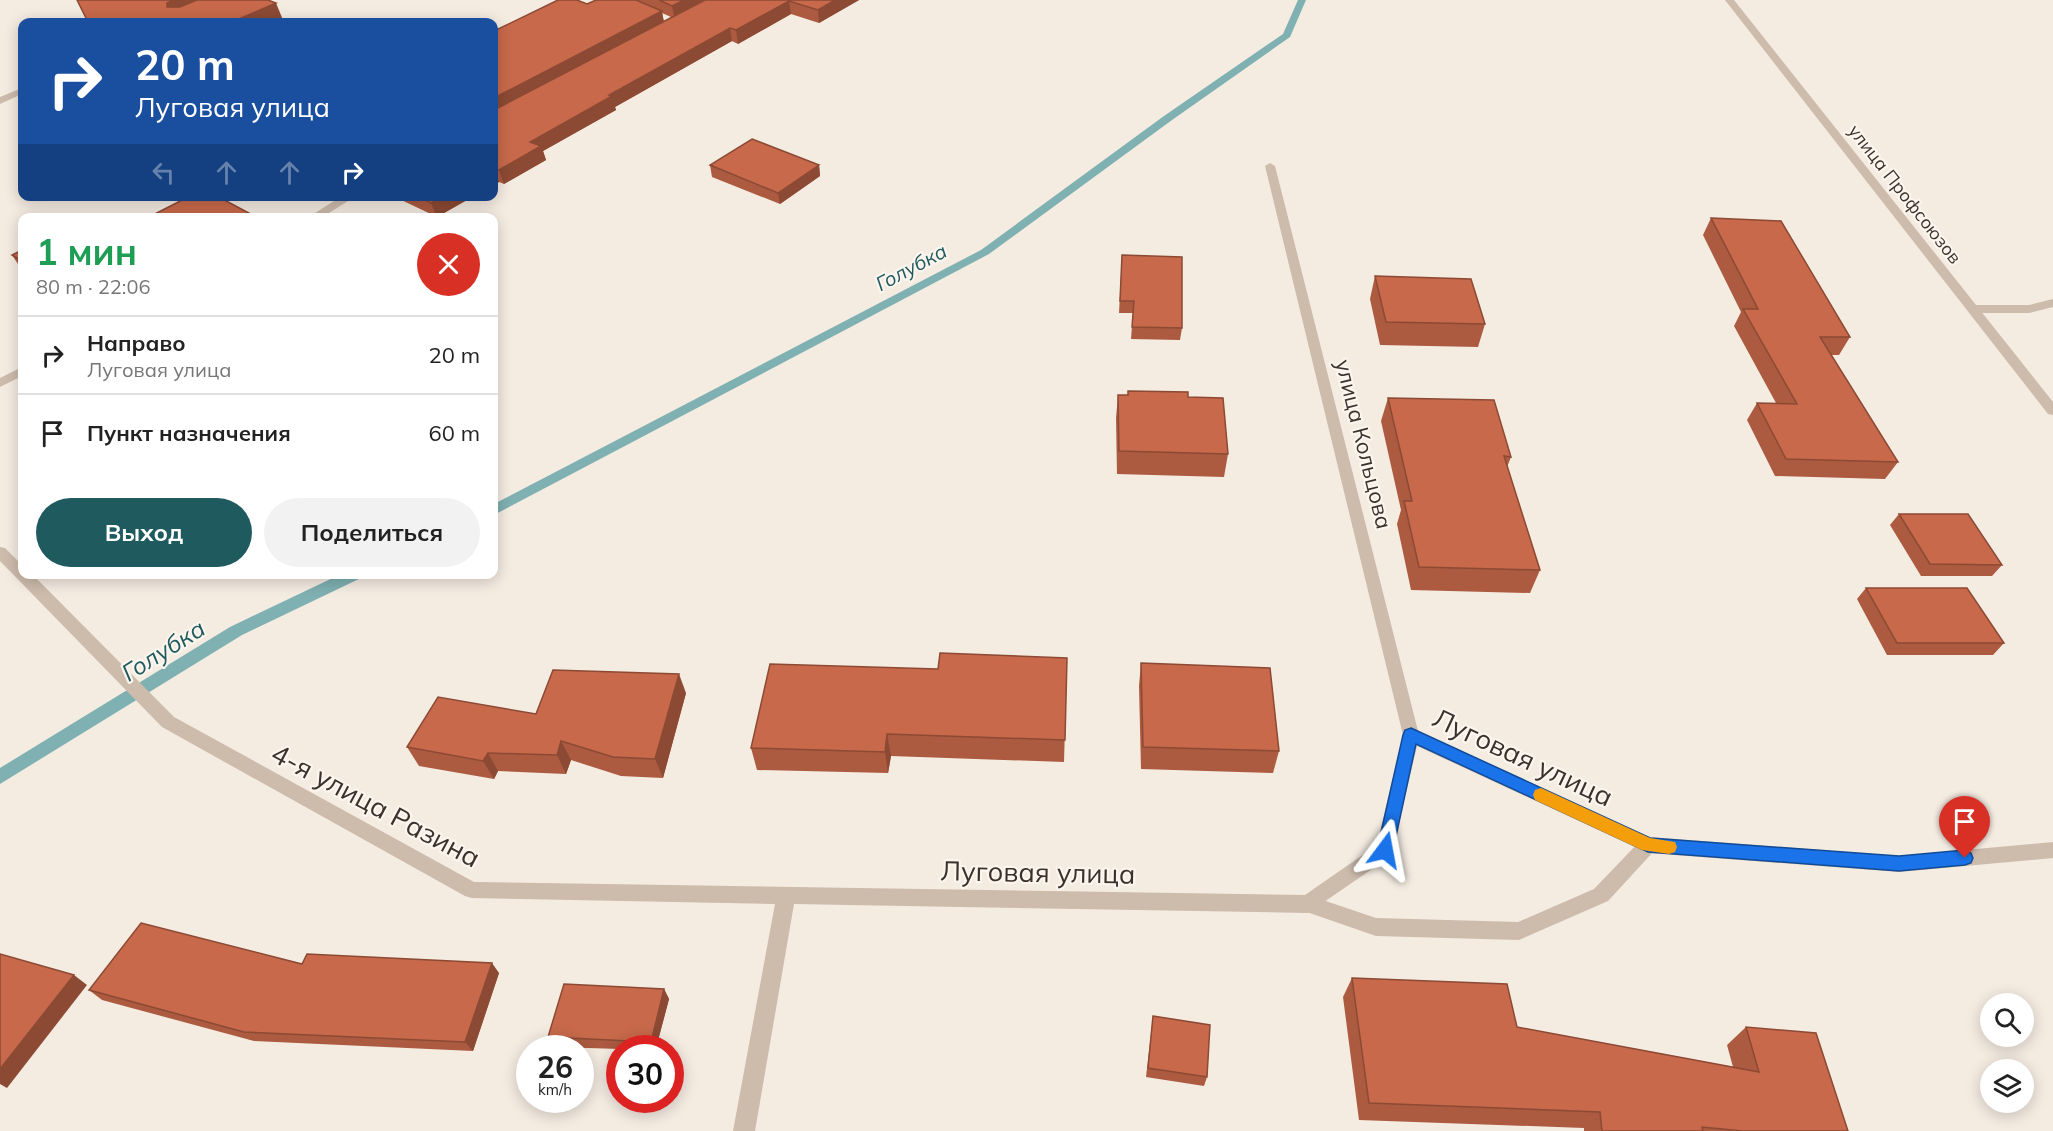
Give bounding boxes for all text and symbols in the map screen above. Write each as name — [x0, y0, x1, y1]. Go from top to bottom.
text: 20 m — [135, 38, 235, 91]
icon: right — [36, 42, 114, 120]
text: Луговая улица — [135, 90, 330, 124]
street label: улица Профсоюзов — [1843, 120, 1967, 268]
icon: left — [147, 156, 180, 189]
icon: ahead — [210, 156, 243, 189]
icon: ahead — [273, 156, 306, 189]
icon: right — [336, 156, 369, 189]
text: 1 мин — [36, 229, 137, 274]
button: close — [417, 233, 480, 296]
water label: Голубка — [871, 238, 951, 296]
text: 80 m · 22:06 — [36, 274, 150, 299]
text: Направо — [87, 329, 185, 357]
icon: right — [36, 339, 69, 372]
text: 20 m — [429, 341, 480, 369]
street label: улица Кольцова — [1329, 356, 1399, 532]
text: Луговая улица — [87, 357, 231, 382]
icon: arrive — [36, 417, 69, 450]
text: Пункт назначения — [87, 419, 291, 447]
text: 60 m — [429, 419, 480, 447]
button: Выход — [36, 498, 252, 567]
button: Поделиться — [264, 498, 480, 567]
water label: Голубка — [116, 613, 210, 687]
street label: Луговая улица — [1427, 700, 1619, 814]
street label: 4-я улица Разина — [266, 736, 486, 874]
pin — [1939, 796, 1990, 858]
icon: arrive — [1948, 805, 1981, 838]
position arrow — [1353, 818, 1417, 882]
street label: Луговая улица — [940, 853, 1136, 891]
map controls — [1980, 993, 2034, 1113]
button: search — [1980, 993, 2034, 1047]
speed limit sign: 30 — [606, 1035, 684, 1113]
text: 26 — [537, 1048, 573, 1086]
button: layers — [1980, 1059, 2034, 1113]
text: km/h — [538, 1080, 572, 1099]

